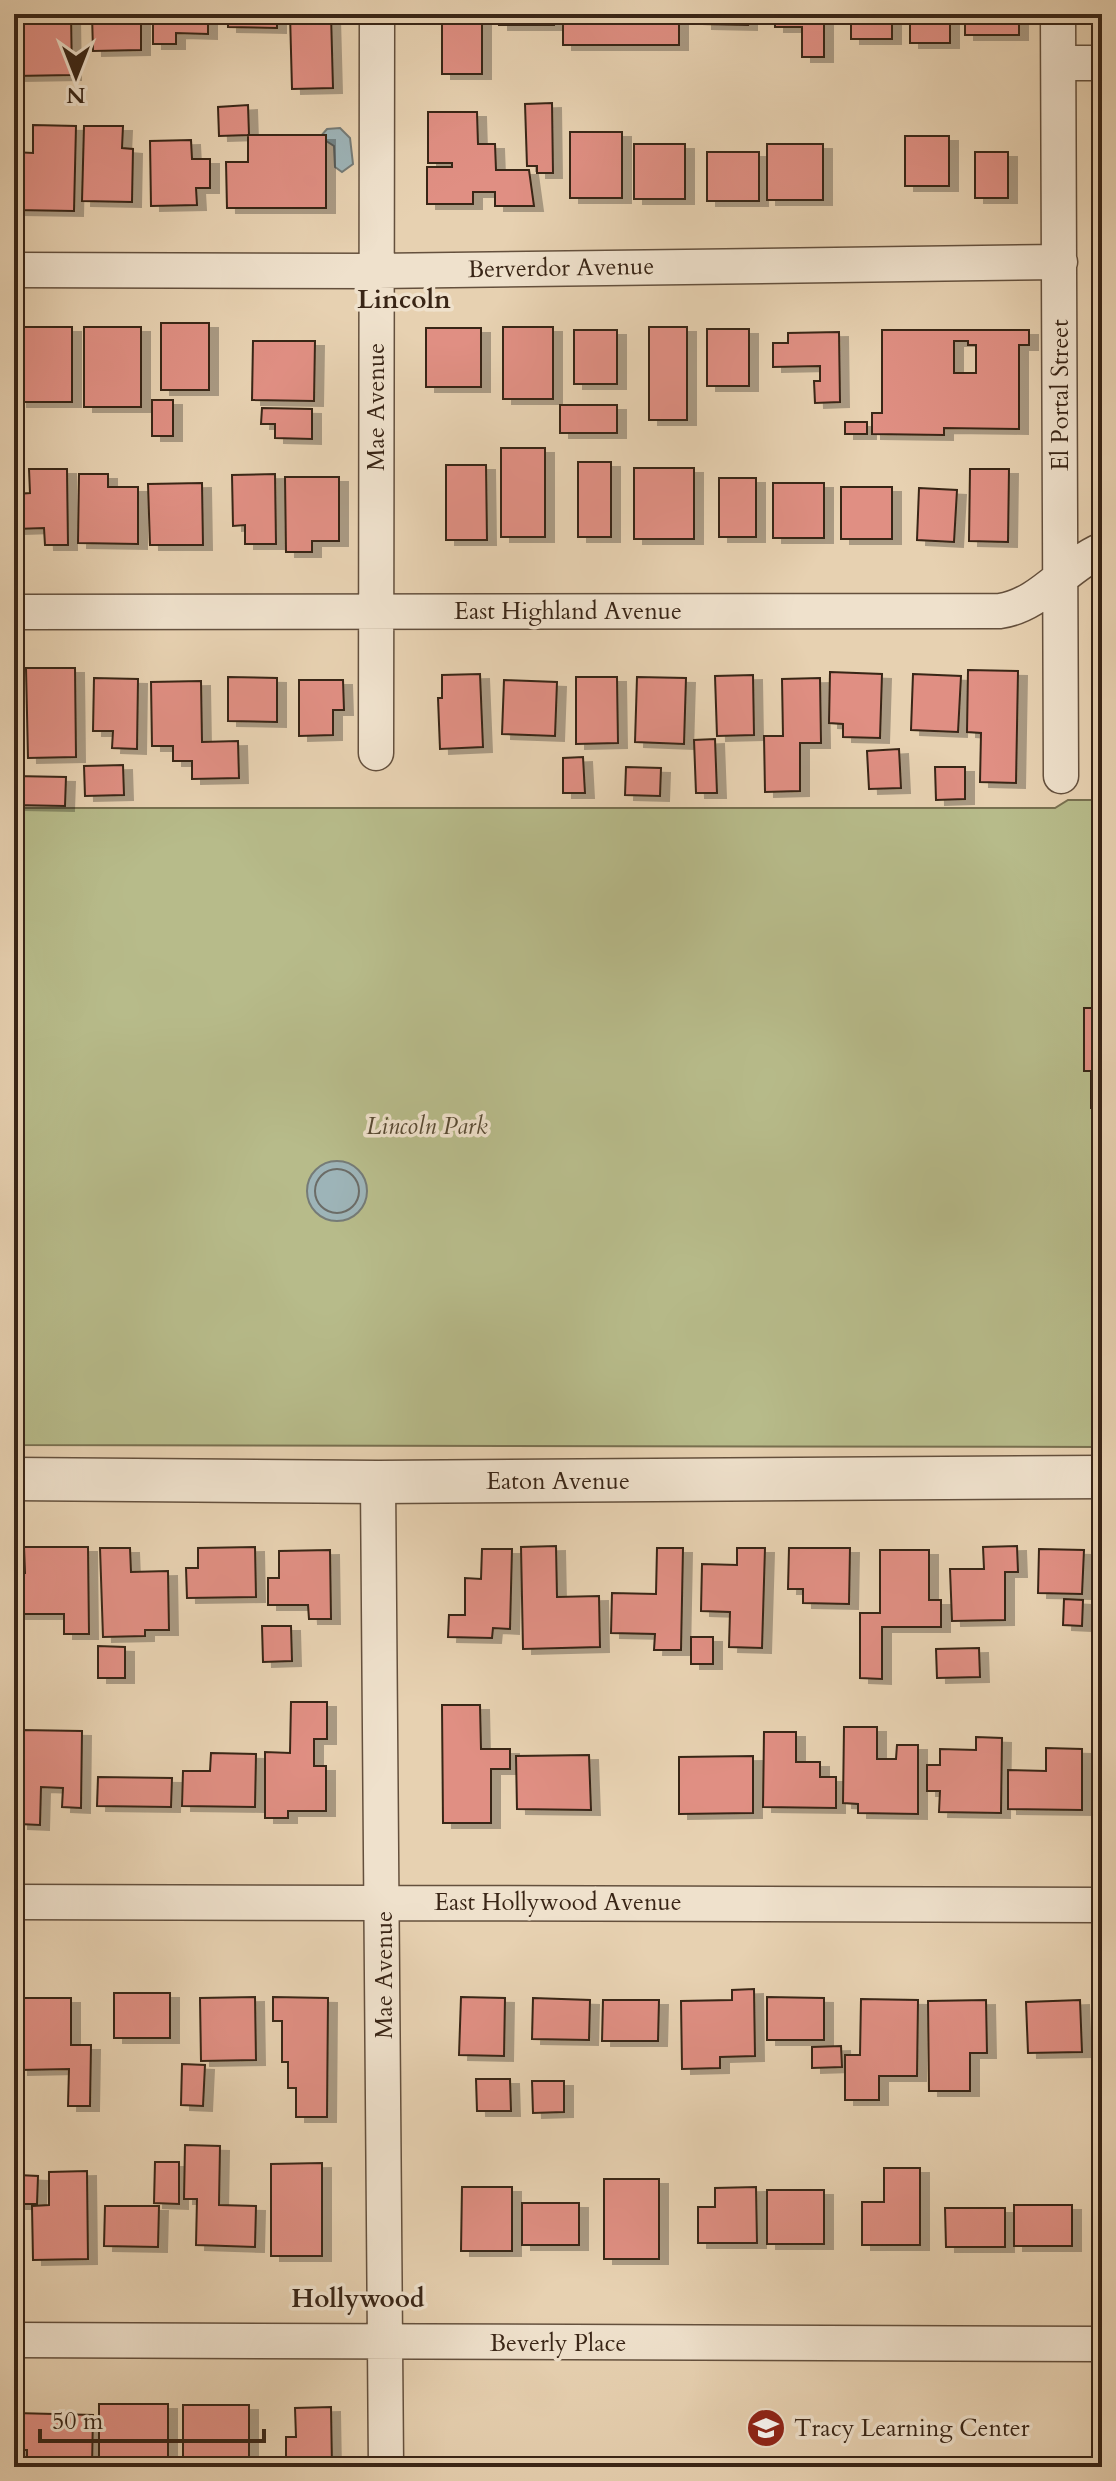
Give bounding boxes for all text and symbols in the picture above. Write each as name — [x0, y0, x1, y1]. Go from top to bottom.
north arrow — [36, 36, 116, 116]
text: N — [66, 80, 86, 110]
street label: Berverdor Avenue — [467, 250, 655, 286]
district label: Lincoln — [357, 282, 451, 317]
street label: El Portal Street — [1044, 319, 1077, 471]
street label: Mae Avenue — [360, 343, 393, 471]
street label: East Highland Avenue — [454, 595, 682, 628]
park label: Lincoln Park — [366, 1110, 488, 1143]
street label: Eaton Avenue — [486, 1465, 630, 1498]
street label: East Hollywood Avenue — [434, 1886, 682, 1919]
street label: Mae Avenue — [368, 1911, 401, 2039]
district label: Hollywood — [291, 2281, 425, 2316]
street label: Beverly Place — [490, 2327, 626, 2360]
scale bar — [40, 2393, 264, 2443]
text: 50 m — [52, 2405, 104, 2438]
school or university icon: Tracy Learning Center — [745, 2407, 787, 2449]
place label: Tracy Learning Center — [794, 2412, 1030, 2445]

